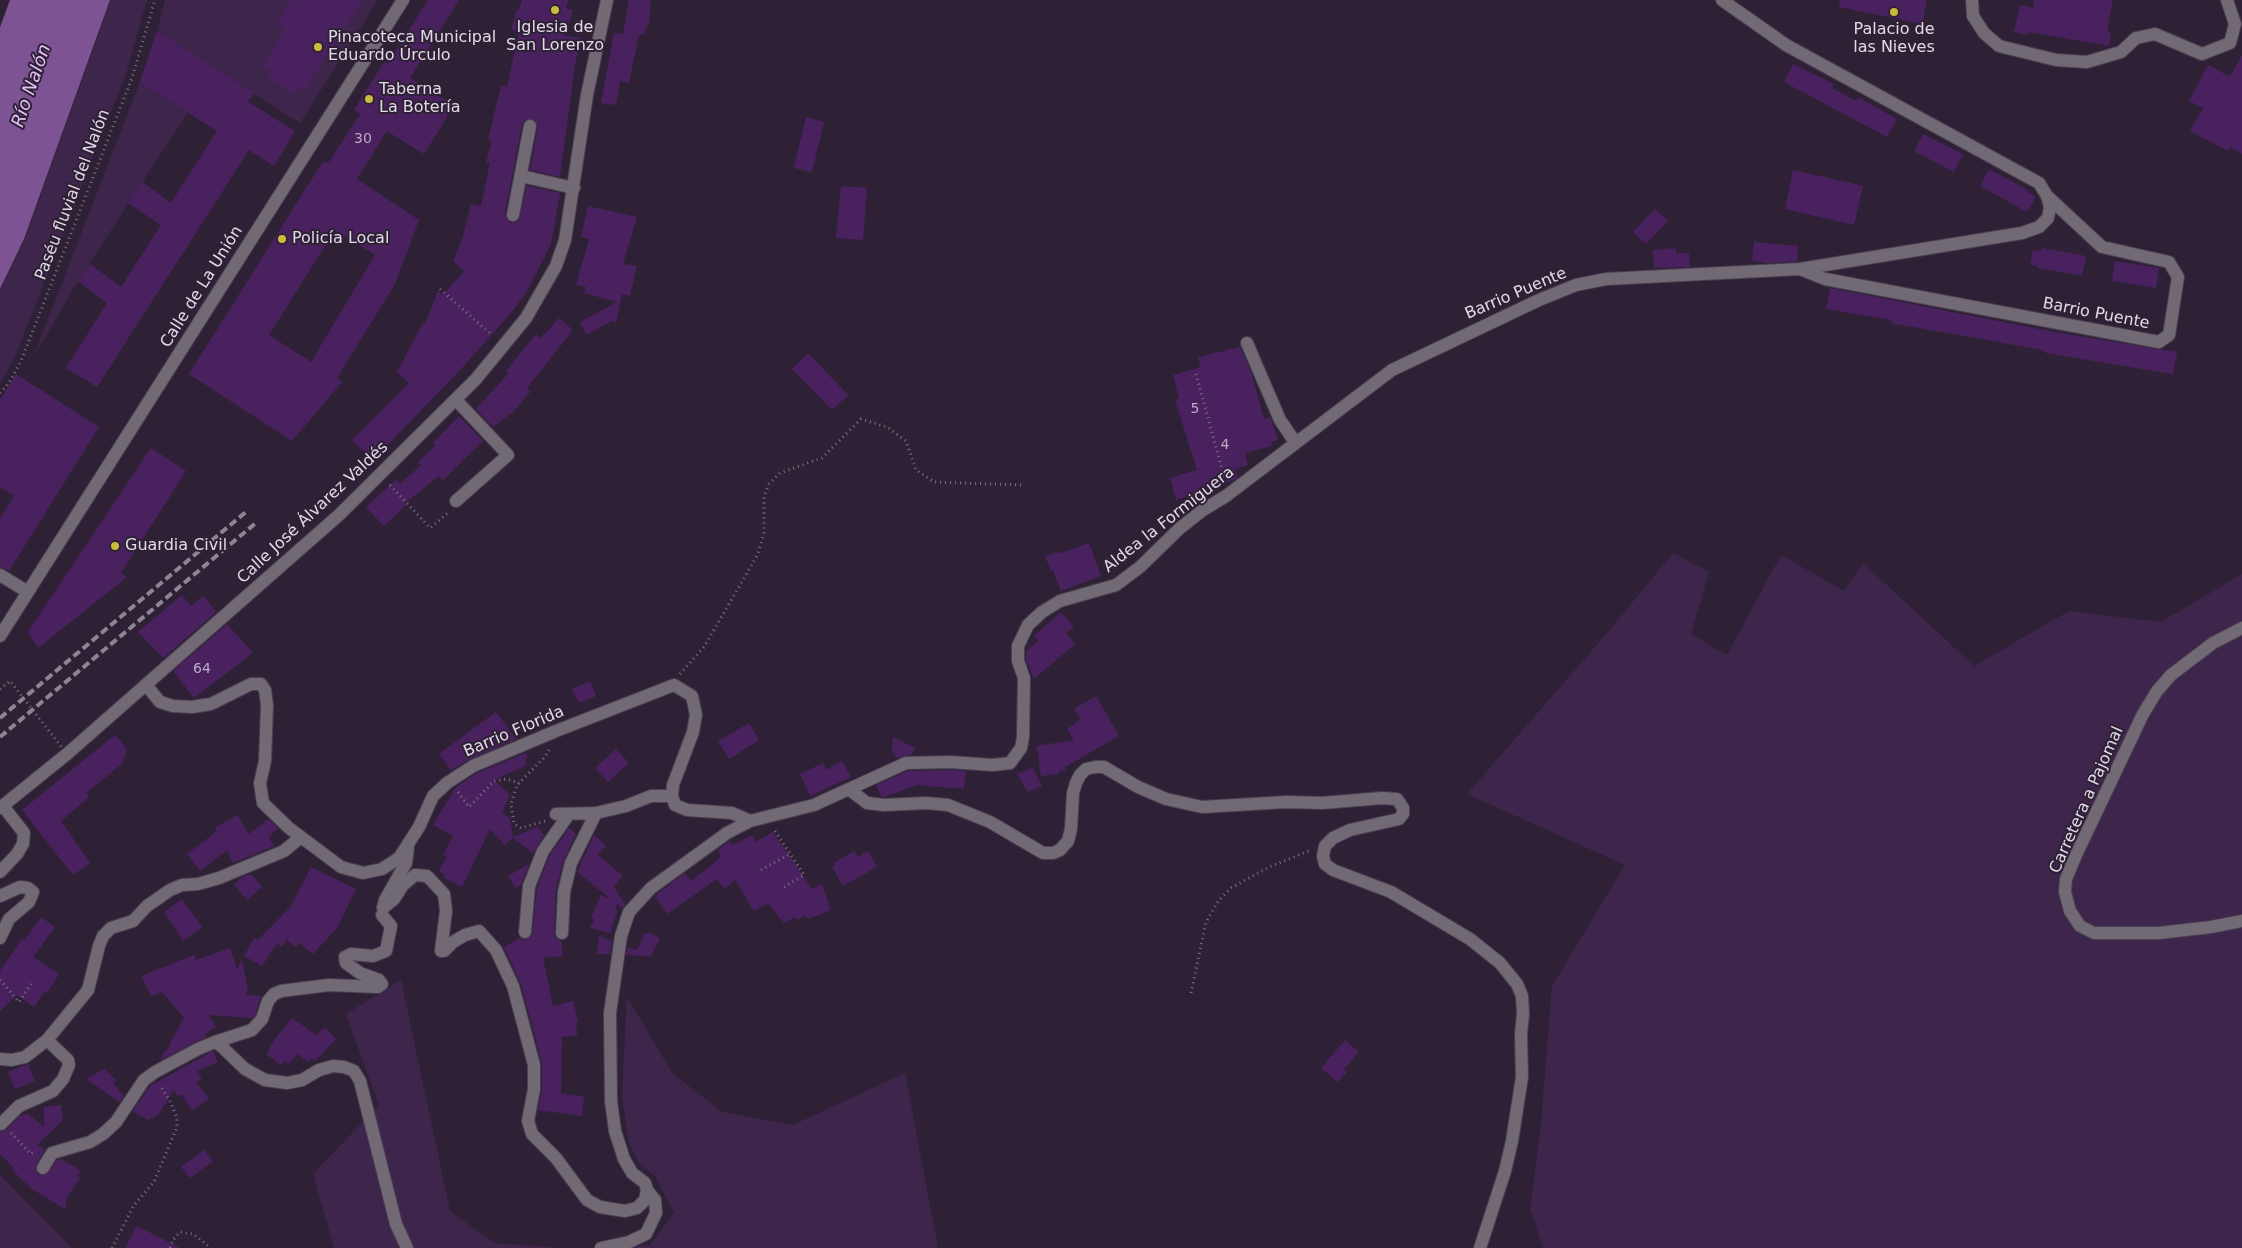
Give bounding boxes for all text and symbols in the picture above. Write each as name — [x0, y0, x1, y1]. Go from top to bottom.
marker: Iglesia de San Lorenzo — [549, 4, 561, 16]
marker: Palacio de las Nieves — [1888, 6, 1900, 18]
place label: Iglesia de San Lorenzo — [506, 18, 604, 56]
place label: Palacio de las Nieves — [1853, 20, 1935, 58]
place label: Pinacoteca Municipal Eduardo Úrculo — [328, 28, 496, 66]
marker: Pinacoteca Municipal Eduardo Úrculo — [312, 41, 324, 53]
water label: Río Nalón — [8, 42, 56, 130]
place label: Taberna La Botería — [379, 80, 461, 118]
marker: Taberna La Botería — [363, 93, 375, 105]
street label: Paséu fluvial del Nalón — [32, 107, 114, 283]
house number: 30 — [354, 131, 372, 147]
street label: Calle de La Unión — [157, 223, 247, 351]
place label: Policía Local — [292, 229, 389, 249]
marker: Policía Local — [276, 233, 288, 245]
street label: Barrio Puente — [1462, 264, 1570, 324]
street label: Barrio Puente — [2041, 294, 2151, 334]
house number: 5 — [1191, 401, 1199, 417]
house number: 4 — [1221, 437, 1229, 453]
street label: Calle José Álvarez Valdés — [234, 438, 392, 588]
street label: Aldea la Formiguera — [1100, 463, 1238, 577]
place label: Guardia Civil — [125, 536, 227, 556]
marker: Guardia Civil — [109, 540, 121, 552]
house number: 64 — [193, 661, 211, 677]
street label: Barrio Florida — [461, 702, 567, 762]
street label: Carretera a Pajomal — [2046, 724, 2128, 876]

